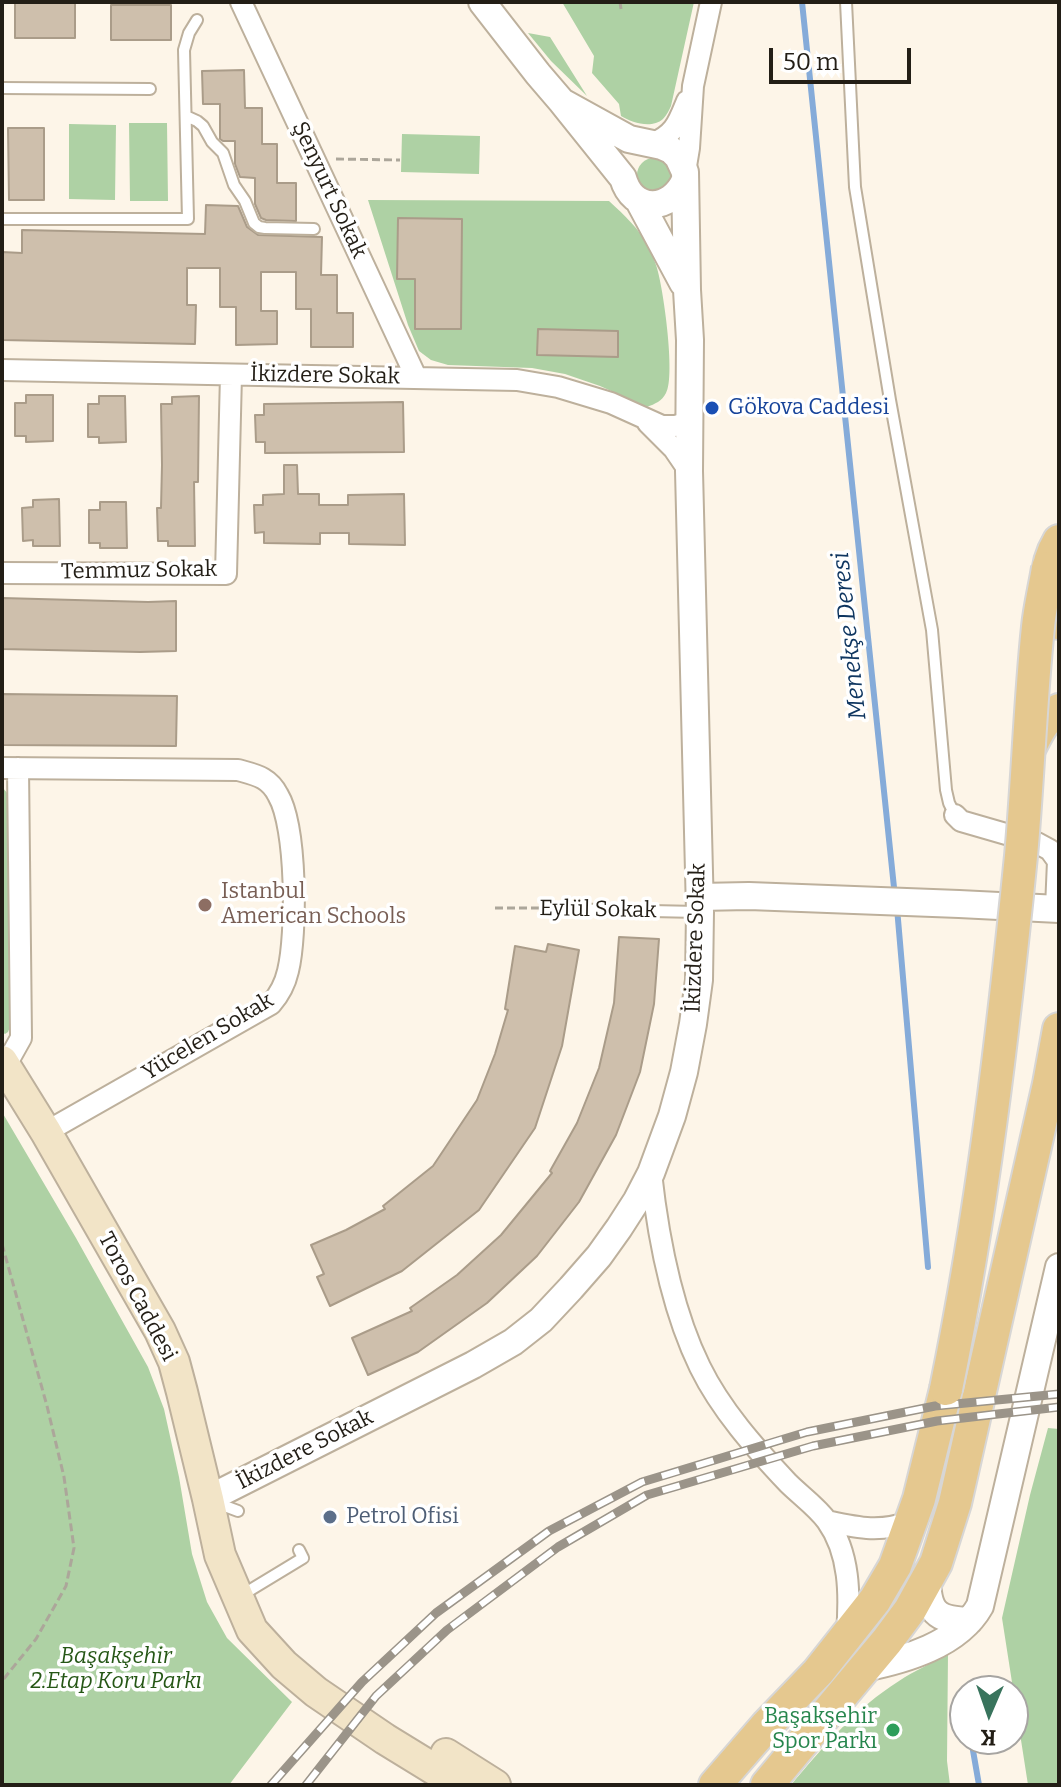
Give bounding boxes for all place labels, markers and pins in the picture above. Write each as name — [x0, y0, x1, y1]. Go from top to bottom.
place label: Gökova Caddesi — [728, 395, 889, 421]
marker: Gökova Caddesi — [703, 399, 721, 417]
place label: Istanbul American Schools — [221, 879, 406, 930]
marker: Istanbul American Schools — [196, 896, 214, 914]
place label: Petrol Ofisi — [346, 1504, 459, 1530]
marker: Petrol Ofisi — [321, 1508, 339, 1526]
place label: Başakşehir Spor Parkı — [764, 1704, 877, 1756]
marker: Başakşehir Spor Parkı — [884, 1721, 902, 1739]

